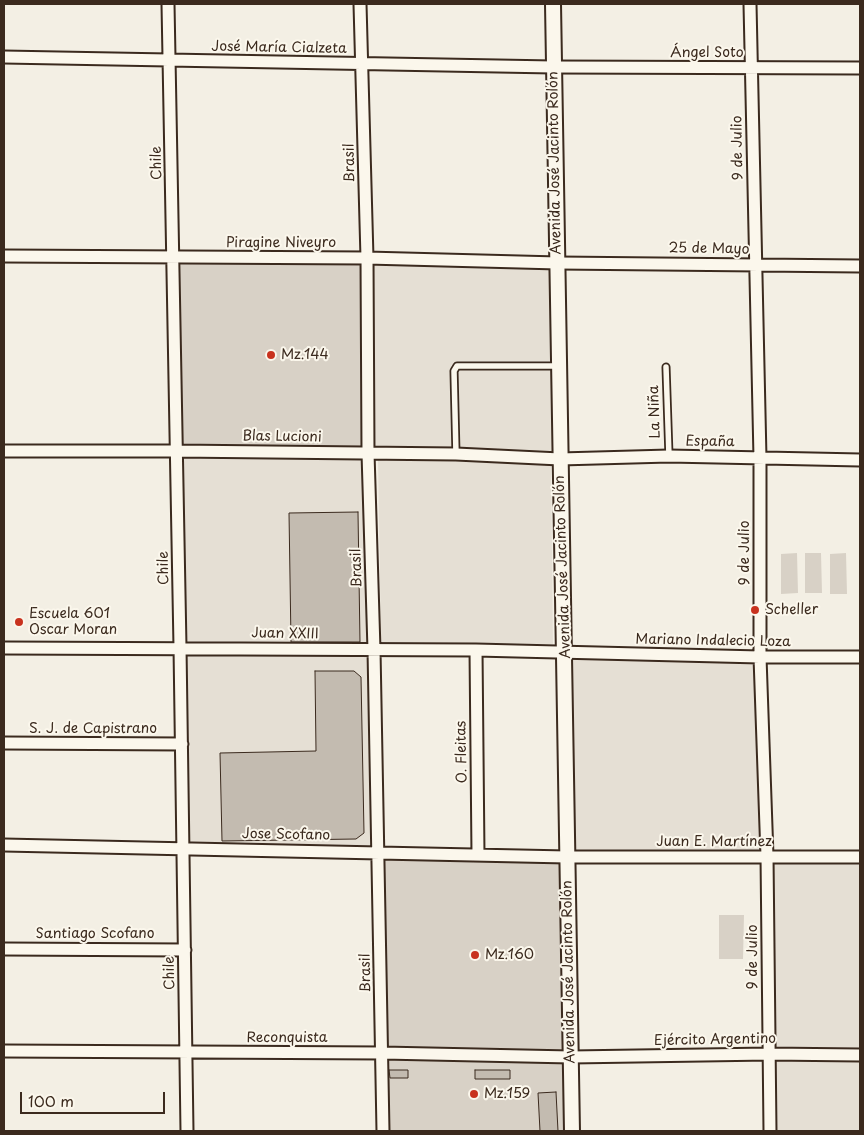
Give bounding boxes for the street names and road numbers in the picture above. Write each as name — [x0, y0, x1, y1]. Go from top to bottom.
street label: José María Cialzeta — [211, 38, 347, 58]
street label: Ángel Soto — [670, 45, 744, 61]
street label: Avenida José Jacinto Rolón — [545, 71, 565, 255]
street label: 9 de Julio — [729, 115, 747, 181]
street label: Brasil — [341, 143, 359, 183]
street label: Chile — [148, 146, 166, 180]
street label: Piragine Niveyro — [226, 235, 336, 251]
street label: 25 de Mayo — [668, 240, 750, 258]
street label: La Niña — [646, 385, 664, 439]
street label: Blas Lucioni — [242, 428, 322, 446]
street label: España — [685, 433, 735, 451]
street label: Avenida José Jacinto Rolón — [551, 475, 575, 659]
street label: 9 de Julio — [737, 521, 753, 585]
street label: Brasil — [348, 548, 366, 588]
street label: Chile — [155, 551, 173, 585]
street label: Juan XXIII — [251, 625, 319, 643]
street label: Mariano Indalecio Loza — [635, 631, 791, 651]
street label: S. J. de Capistrano — [29, 721, 157, 737]
street label: O. Fleitas — [453, 721, 471, 783]
street label: Jose Scofano — [242, 826, 330, 844]
street label: Juan E. Martínez — [656, 834, 772, 850]
street label: Avenida José Jacinto Rolón — [559, 880, 579, 1064]
street label: 9 de Julio — [745, 925, 761, 989]
street label: Santiago Scofano — [35, 926, 155, 942]
street label: Brasil — [357, 953, 375, 993]
street label: Chile — [161, 956, 179, 990]
street label: Reconquista — [247, 1030, 327, 1046]
street label: Ejército Argentino — [654, 1031, 776, 1049]

